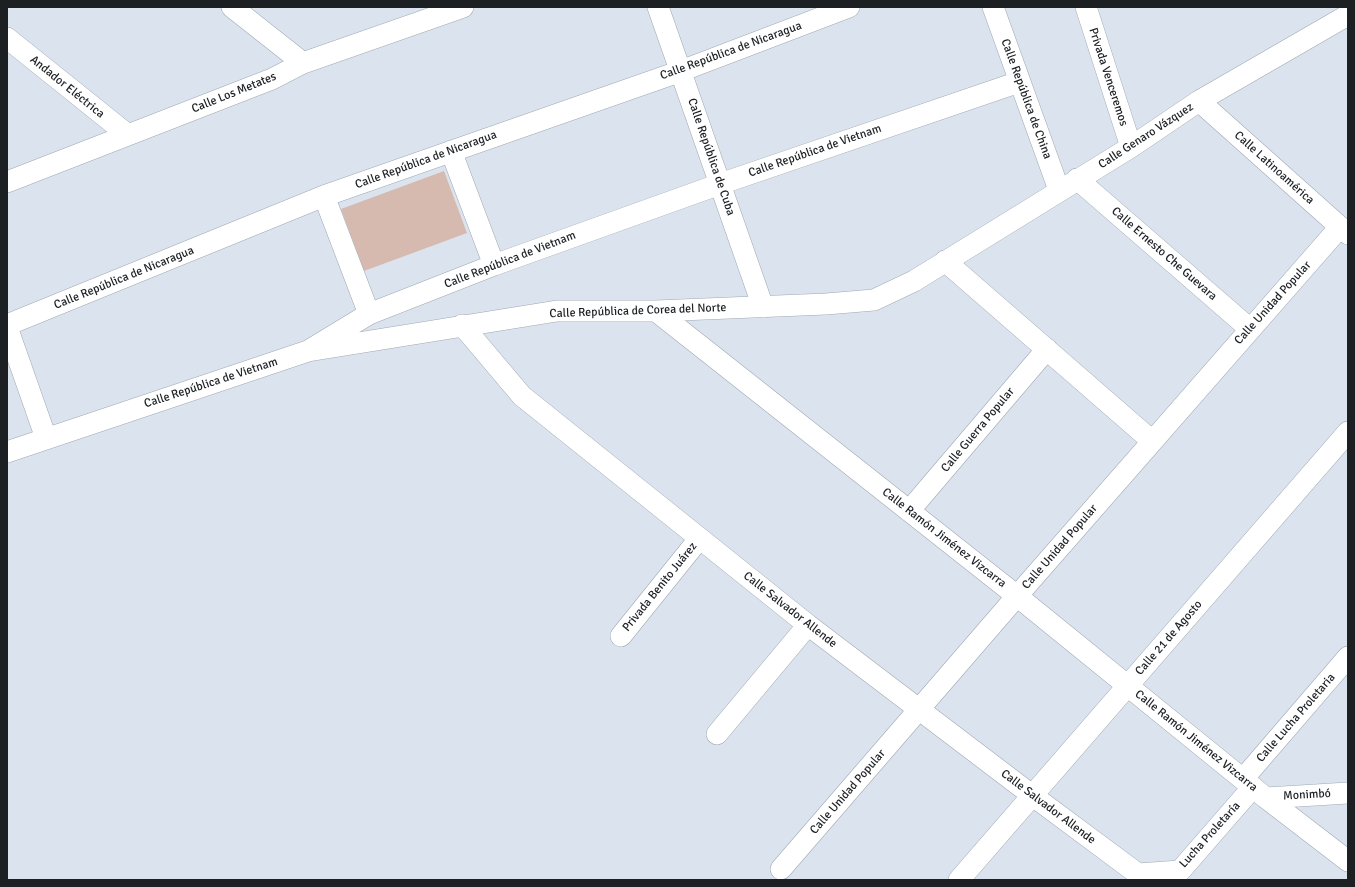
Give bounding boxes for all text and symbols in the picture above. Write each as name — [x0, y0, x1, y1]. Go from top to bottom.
street label: Calle República de Nicaragua — [658, 19, 804, 83]
street label: Privada Venceremos — [1085, 26, 1131, 128]
street label: Calle República de China — [998, 37, 1054, 161]
street label: Andador Eléctrica — [27, 53, 107, 121]
street label: Calle Los Metates — [190, 69, 278, 117]
street label: Calle República de Cuba — [684, 96, 738, 218]
street label: Calle Genaro Vázquez — [1096, 100, 1196, 172]
street label: Calle República de Vietnam — [747, 121, 883, 181]
street label: Calle República de Nicaragua — [353, 128, 499, 192]
street label: Calle Latinoamérica — [1231, 128, 1317, 208]
street label: Calle Ernesto Che Guevara — [1108, 204, 1220, 304]
street label: Calle República de Vietnam — [442, 228, 578, 292]
street label: Calle República de Nicaragua — [52, 243, 196, 313]
street label: Calle Unidad Popular — [1232, 258, 1314, 348]
street label: Calle República de Corea del Norte — [549, 301, 727, 321]
street label: Calle República de Vietnam — [142, 355, 280, 411]
street label: Calle Guerra Popular — [938, 385, 1018, 475]
street label: Calle Ramón Jiménez Vizcarra — [879, 485, 1009, 591]
street label: Calle Unidad Popular — [1019, 502, 1101, 592]
street label: Privada Benito Juárez — [620, 540, 700, 634]
street label: Calle Salvador Allende — [740, 569, 840, 651]
street label: Calle 21 de Agosto — [1132, 598, 1206, 678]
street label: Calle Lucha Proletaria — [1254, 671, 1338, 765]
street label: Calle Ramón Jiménez Vizcarra — [1132, 687, 1260, 795]
street label: Calle Unidad Popular — [807, 747, 889, 837]
street label: Calle Salvador Allende — [998, 767, 1098, 847]
street label: Monimbó — [1283, 787, 1331, 803]
street label: Lucha Proletaría — [1177, 799, 1243, 871]

